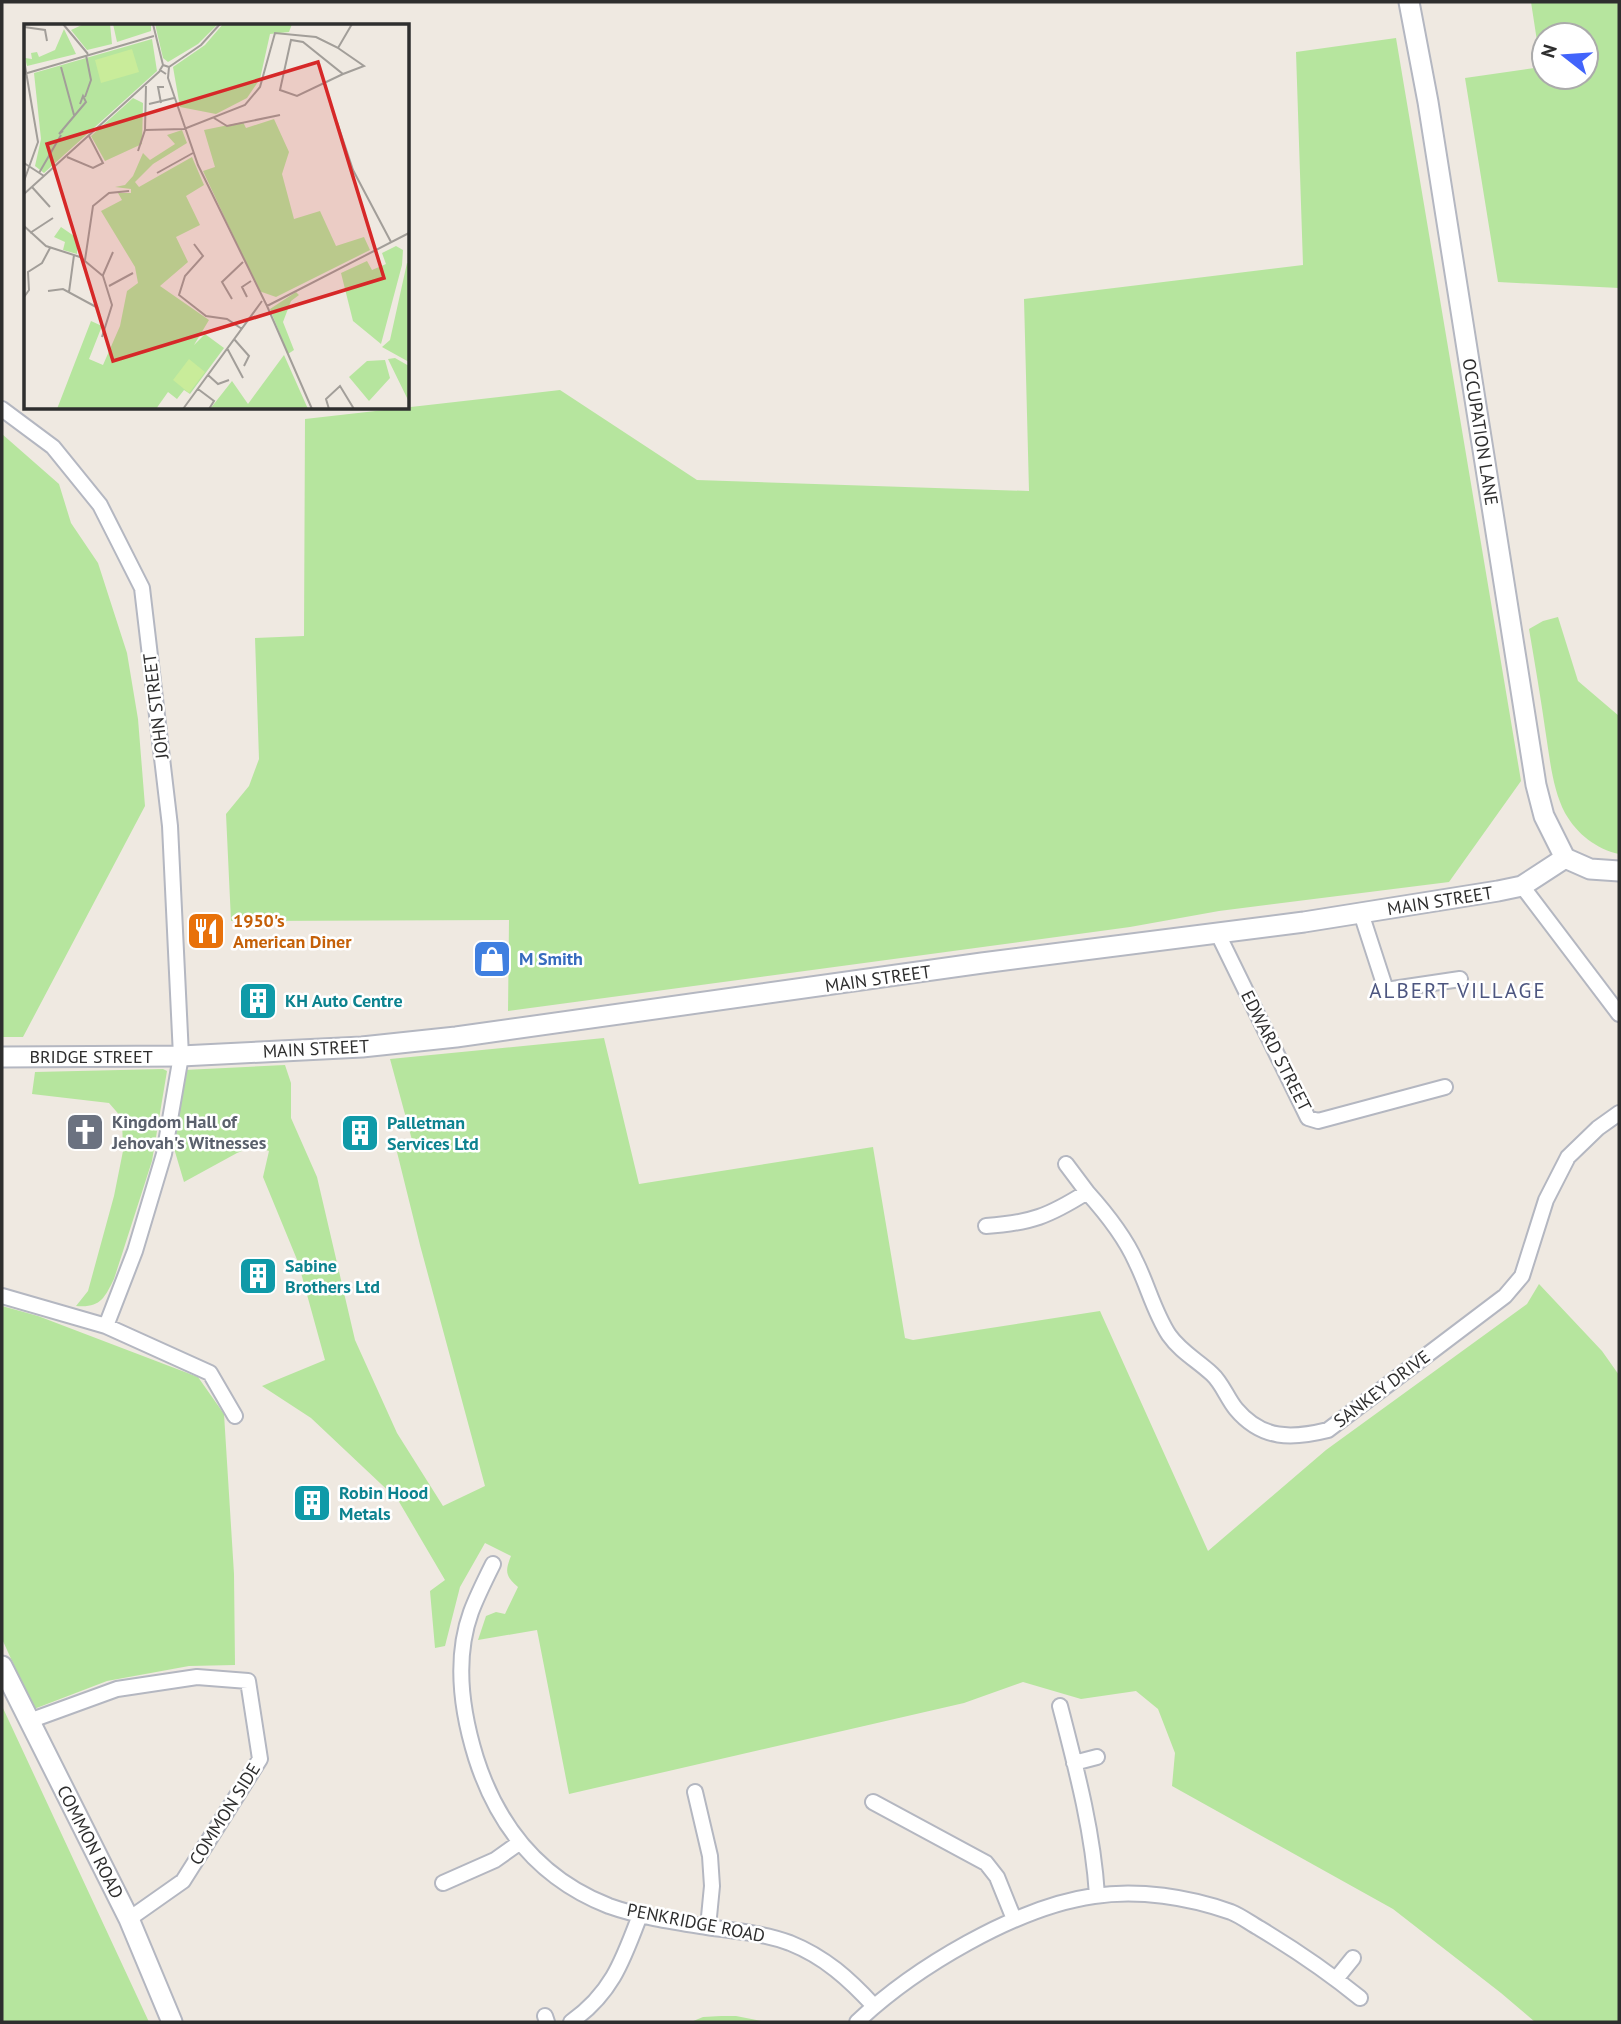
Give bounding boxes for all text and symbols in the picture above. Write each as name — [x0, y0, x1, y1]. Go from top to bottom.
north arrow — [1530, 21, 1600, 91]
inset map — [24, 24, 410, 410]
text: N — [1535, 42, 1562, 61]
street label: OCCUPATION LANE — [1458, 357, 1503, 507]
street label: JOHN STREET — [138, 652, 174, 761]
street label: MAIN STREET — [1386, 881, 1494, 920]
place label: 1950's American Diner — [233, 909, 352, 953]
restaurant icon: 1950's American Diner — [185, 910, 227, 952]
shop icon: M Smith — [471, 938, 513, 980]
place label: M Smith — [519, 947, 583, 970]
street label: MAIN STREET — [824, 960, 932, 997]
district label: ALBERT VILLAGE — [1369, 977, 1547, 1004]
building icon: KH Auto Centre — [237, 980, 279, 1022]
street label: EDWARD STREET — [1236, 986, 1317, 1115]
place label: KH Auto Centre — [285, 989, 403, 1012]
street label: MAIN STREET — [262, 1034, 370, 1063]
street label: BRIDGE STREET — [29, 1045, 153, 1068]
place label: Kingdom Hall of Jehovah's Witnesses — [111, 1110, 267, 1154]
church icon: Kingdom Hall of Jehovah's Witnesses — [64, 1111, 106, 1153]
place label: Palletman Services Ltd — [387, 1111, 479, 1155]
building icon: Palletman Services Ltd — [339, 1112, 381, 1154]
place label: Sabine Brothers Ltd — [285, 1254, 380, 1298]
building icon: Sabine Brothers Ltd — [237, 1255, 279, 1297]
street label: SANKEY DRIVE — [1329, 1345, 1434, 1432]
place label: Robin Hood Metals — [339, 1481, 428, 1525]
building icon: Robin Hood Metals — [291, 1482, 333, 1524]
street label: COMMON SIDE — [184, 1758, 265, 1869]
street label: COMMON ROAD — [52, 1781, 129, 1902]
street label: PENKRIDGE ROAD — [625, 1898, 767, 1947]

